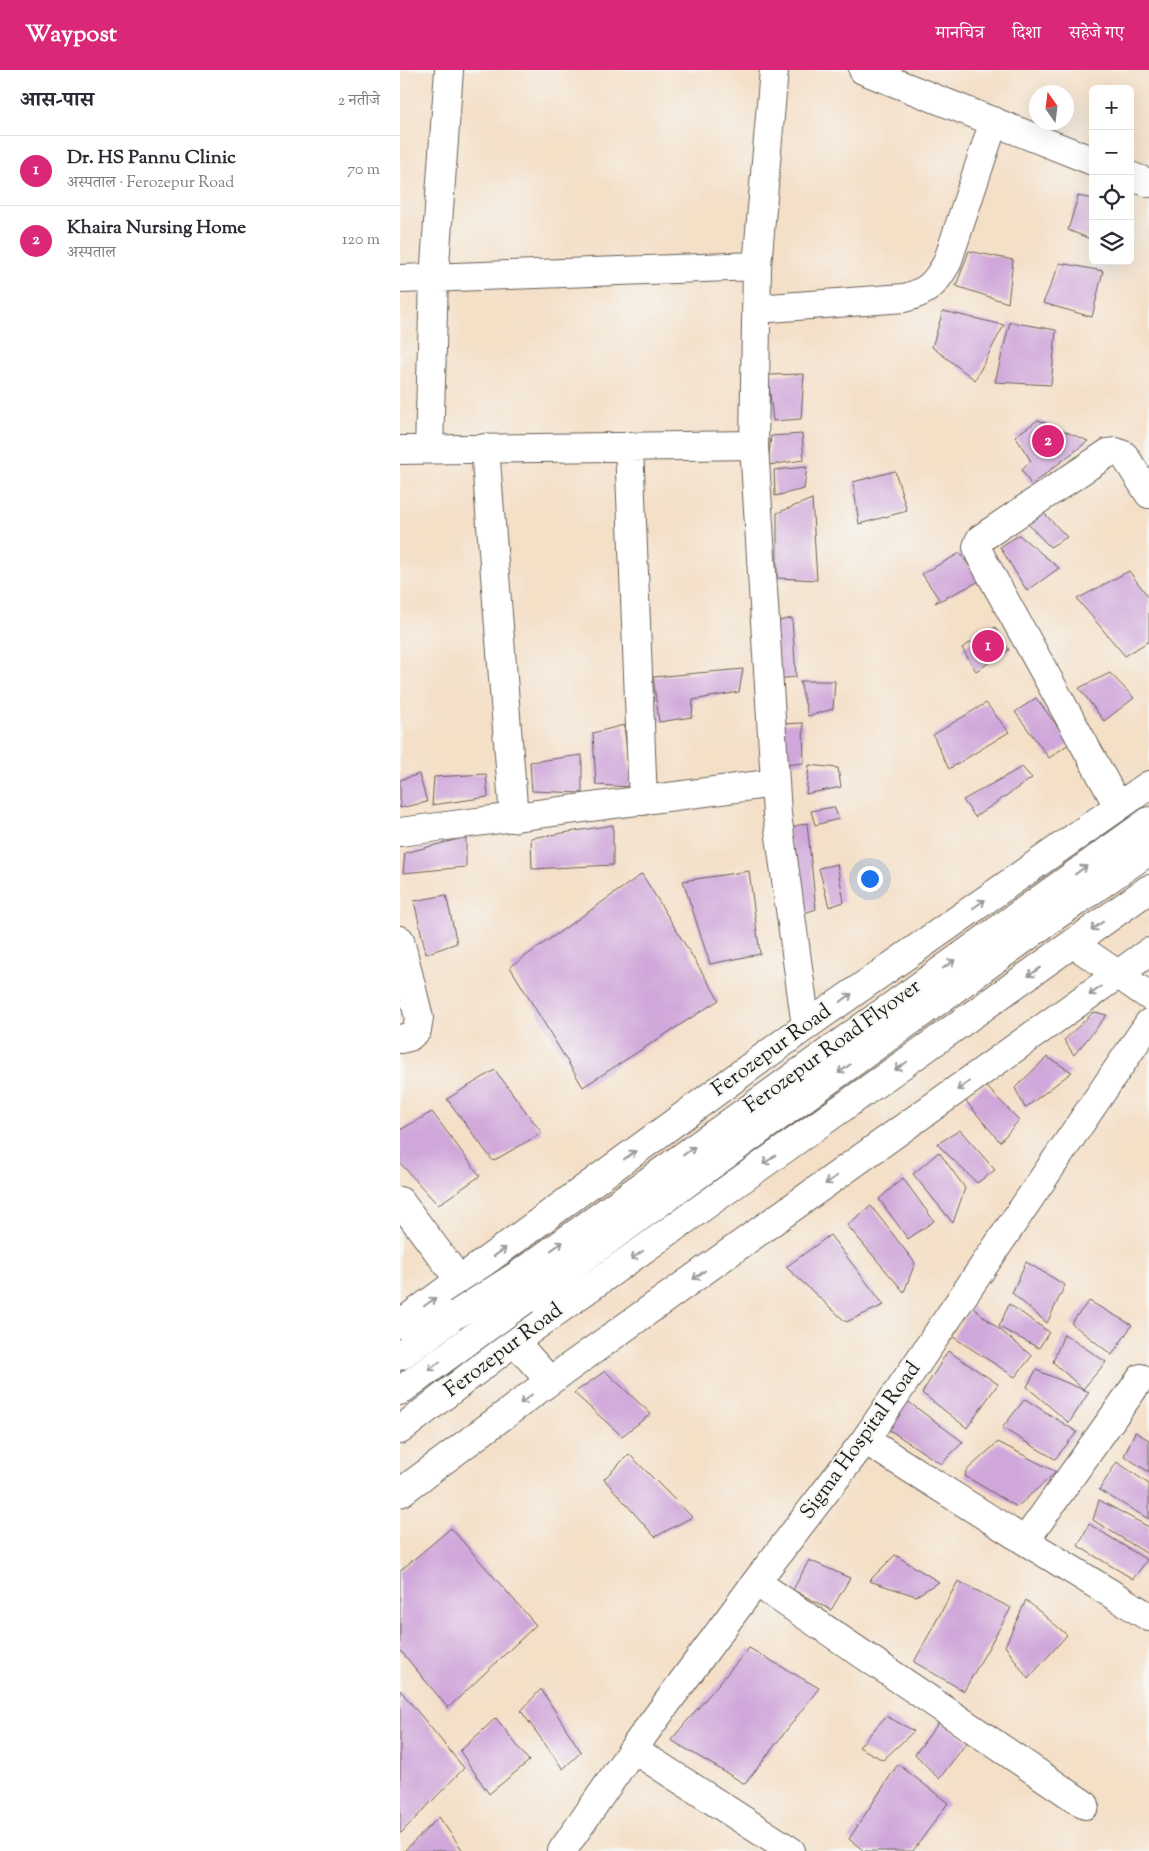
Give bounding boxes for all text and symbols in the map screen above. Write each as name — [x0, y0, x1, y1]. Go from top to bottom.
text: Waypost — [25, 18, 117, 52]
text: मानचित्र — [936, 21, 984, 47]
text: दिशा — [1012, 21, 1041, 47]
text: सहेजे गए — [1069, 21, 1124, 47]
north arrow — [1029, 85, 1074, 130]
map controls — [1089, 85, 1134, 265]
button: + — [1089, 85, 1134, 130]
text: आस-पास — [20, 86, 94, 116]
text: 2 नतीजे — [338, 90, 380, 113]
button: − — [1089, 130, 1134, 175]
text: Dr. HS Pannu Clinic — [67, 145, 236, 172]
text: 1 — [33, 159, 39, 182]
text: 70 m — [347, 159, 380, 182]
text: अस्पताल · Ferozepur Road — [67, 172, 234, 195]
button: locate — [1089, 175, 1134, 220]
text: Khaira Nursing Home — [67, 215, 246, 242]
button: layers — [1089, 220, 1134, 265]
text: 2 — [32, 229, 40, 252]
text: 120 m — [342, 229, 380, 252]
text: अस्पताल — [67, 242, 116, 265]
pin: 2 — [1032, 422, 1064, 460]
pin: 1 — [972, 627, 1004, 665]
one-way arrow — [1074, 865, 1088, 875]
your location — [857, 866, 883, 892]
one-way arrow — [972, 899, 986, 909]
one-way arrow — [1091, 921, 1104, 932]
one-way arrow — [942, 959, 956, 969]
one-way arrow — [1027, 967, 1041, 977]
street label: Ferozepur Road Flyover — [740, 974, 926, 1120]
one-way arrow — [1088, 986, 1102, 996]
one-way arrow — [839, 993, 853, 1003]
street label: Ferozepur Road — [707, 999, 837, 1103]
one-way arrow — [895, 1061, 909, 1071]
one-way arrow — [837, 1064, 851, 1074]
one-way arrow — [957, 1080, 970, 1091]
one-way arrow — [682, 1146, 696, 1156]
one-way arrow — [623, 1150, 636, 1161]
one-way arrow — [762, 1155, 776, 1165]
one-way arrow — [824, 1175, 838, 1185]
one-way arrow — [550, 1241, 564, 1251]
one-way arrow — [492, 1247, 506, 1257]
one-way arrow — [630, 1250, 644, 1260]
one-way arrow — [692, 1270, 706, 1280]
street label: Ferozepur Road — [439, 1296, 570, 1405]
one-way arrow — [423, 1297, 437, 1307]
street label: Sigma Hospital Road — [793, 1356, 929, 1526]
one-way arrow — [428, 1361, 441, 1372]
one-way arrow — [519, 1394, 533, 1404]

